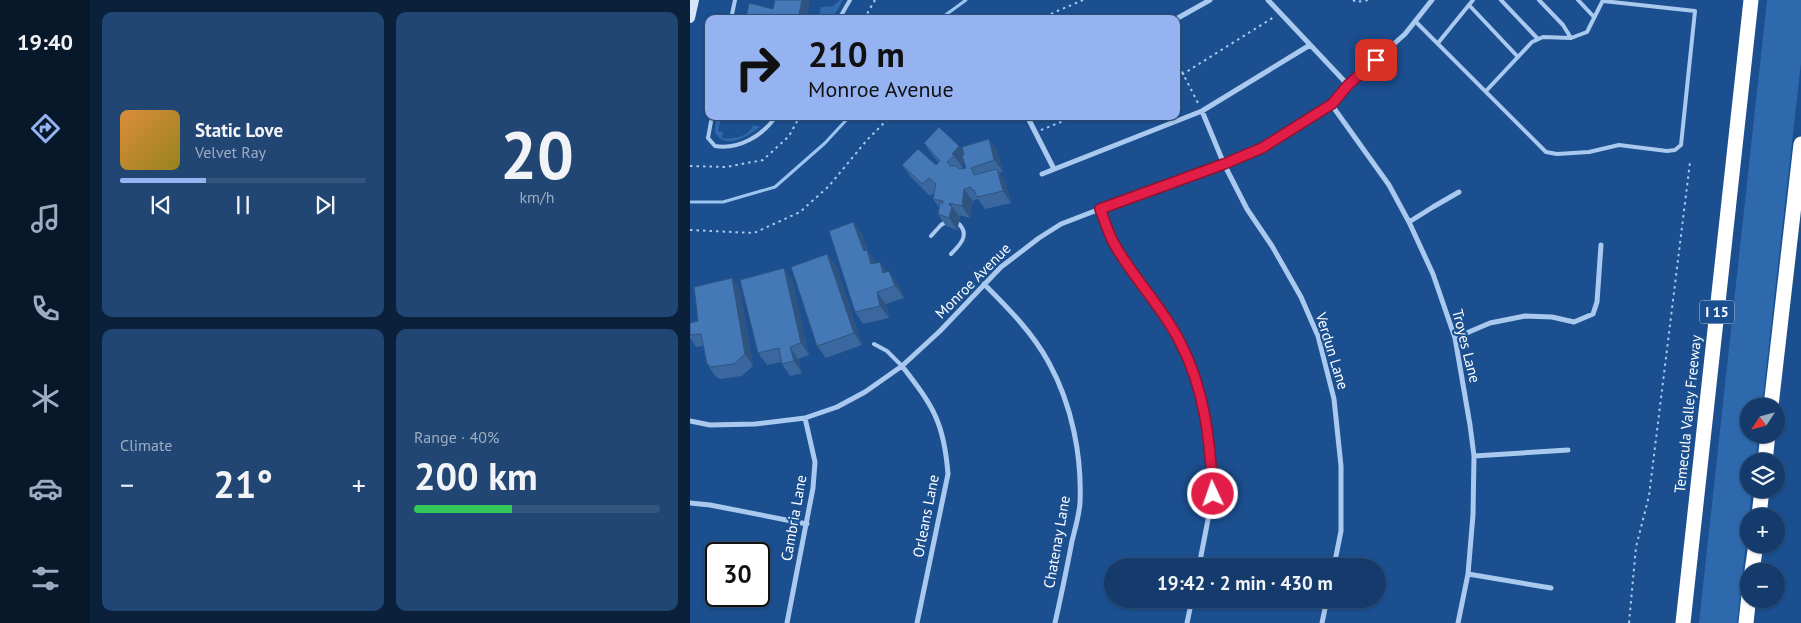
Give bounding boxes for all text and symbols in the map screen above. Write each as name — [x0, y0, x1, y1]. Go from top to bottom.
text: 19:40 — [17, 28, 73, 56]
text: 210 m — [808, 31, 905, 77]
icon: right — [725, 35, 790, 100]
pin — [1355, 39, 1397, 81]
icon: arrive — [1362, 46, 1390, 74]
text: Monroe Avenue — [808, 75, 954, 103]
icon: directions — [28, 111, 63, 146]
text: 20 — [500, 112, 574, 196]
text: Static Love — [195, 118, 283, 142]
text: Velvet Ray — [195, 142, 266, 162]
text: km/h — [519, 187, 555, 207]
icon: previous — [147, 191, 175, 219]
icon: pause — [229, 191, 257, 219]
icon: next — [311, 191, 339, 219]
icon: music — [28, 201, 63, 236]
street label: Monroe Avenue — [931, 239, 1014, 322]
icon: phone — [28, 291, 63, 326]
road number: I 15 — [1700, 300, 1734, 324]
street label: Troyes Lane — [1448, 307, 1485, 385]
street label: Verdun Lane — [1311, 309, 1353, 392]
street label: Temecula Valley Freeway — [1670, 334, 1705, 494]
icon: climate — [28, 381, 63, 416]
north arrow — [1740, 398, 1785, 442]
map controls — [1740, 398, 1785, 608]
text: Range · 40% — [414, 427, 499, 447]
text: Climate — [120, 435, 172, 455]
text: 200 km — [414, 451, 538, 500]
button: layers — [1740, 453, 1785, 498]
text: 21° — [213, 459, 273, 508]
text: − — [120, 466, 134, 503]
text: + — [352, 466, 366, 503]
position arrow — [1186, 467, 1238, 519]
icon: car — [28, 471, 63, 506]
street label: Cambria Lane — [777, 473, 810, 563]
street label: Orleans Lane — [908, 473, 943, 559]
street label: Chatenay Lane — [1039, 494, 1074, 590]
button: + — [1740, 508, 1785, 553]
speed limit sign: 30 — [705, 542, 770, 607]
icon: filters — [28, 561, 63, 596]
button: − — [1740, 563, 1785, 608]
text: 19:42 · 2 min · 430 m — [1157, 571, 1333, 595]

